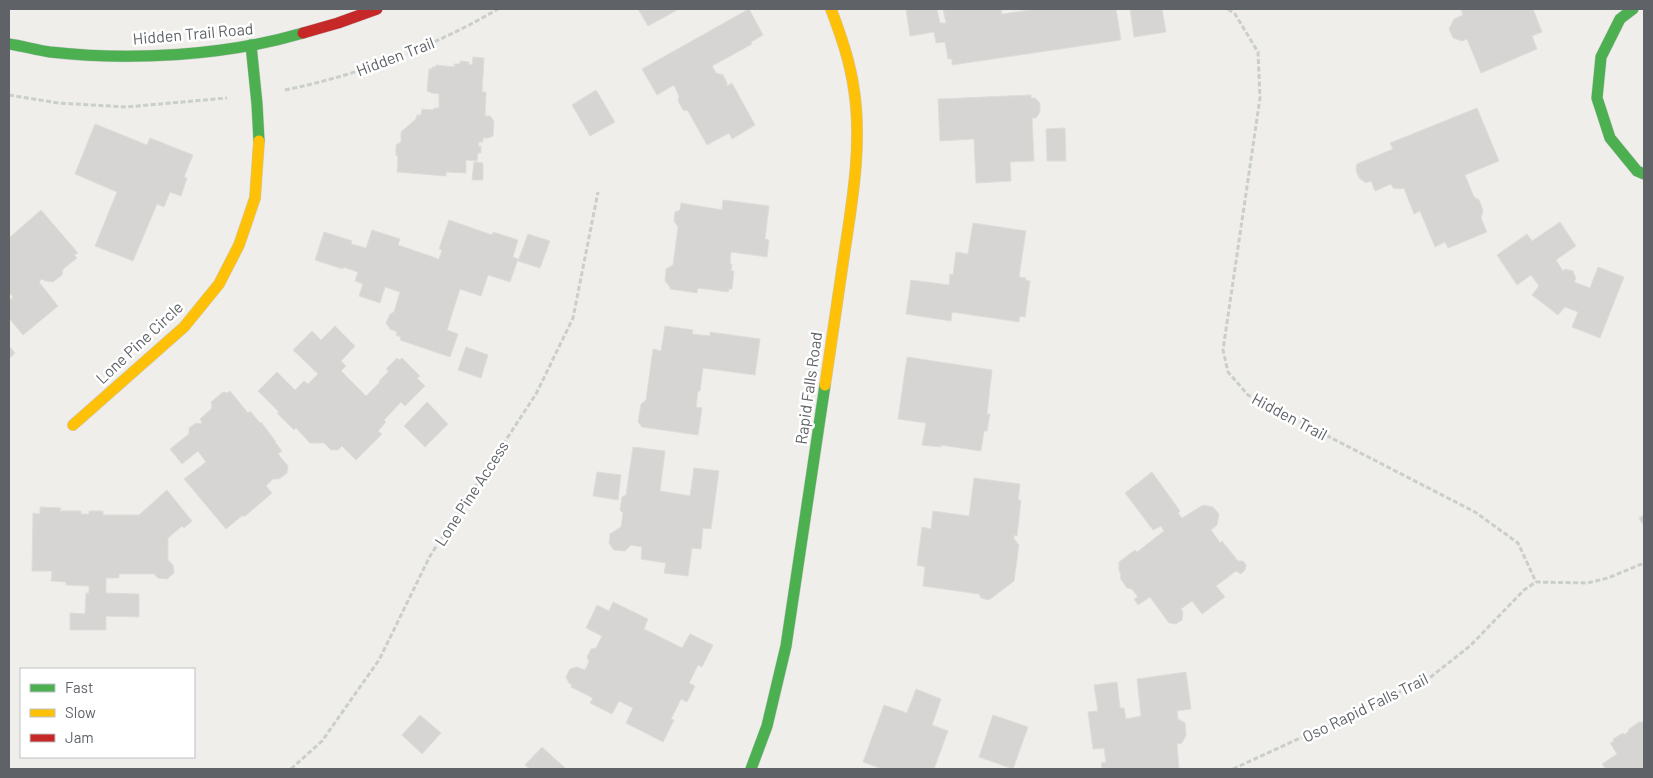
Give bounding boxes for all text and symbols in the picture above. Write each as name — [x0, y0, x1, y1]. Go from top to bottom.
street label: Hidden Trail Road — [132, 18, 254, 48]
street label: Hidden Trail — [353, 32, 437, 80]
street label: Lone Pine Circle — [92, 297, 186, 387]
street label: Rapid Falls Road — [791, 331, 825, 445]
street label: Hidden Trail — [1249, 388, 1331, 444]
street label: Lone Pine Access — [430, 437, 512, 549]
legend — [20, 668, 195, 758]
street label: Oso Rapid Falls Trail — [1299, 668, 1431, 746]
text: Fast — [65, 678, 93, 696]
text: Slow — [65, 703, 96, 721]
text: Jam — [65, 728, 94, 746]

